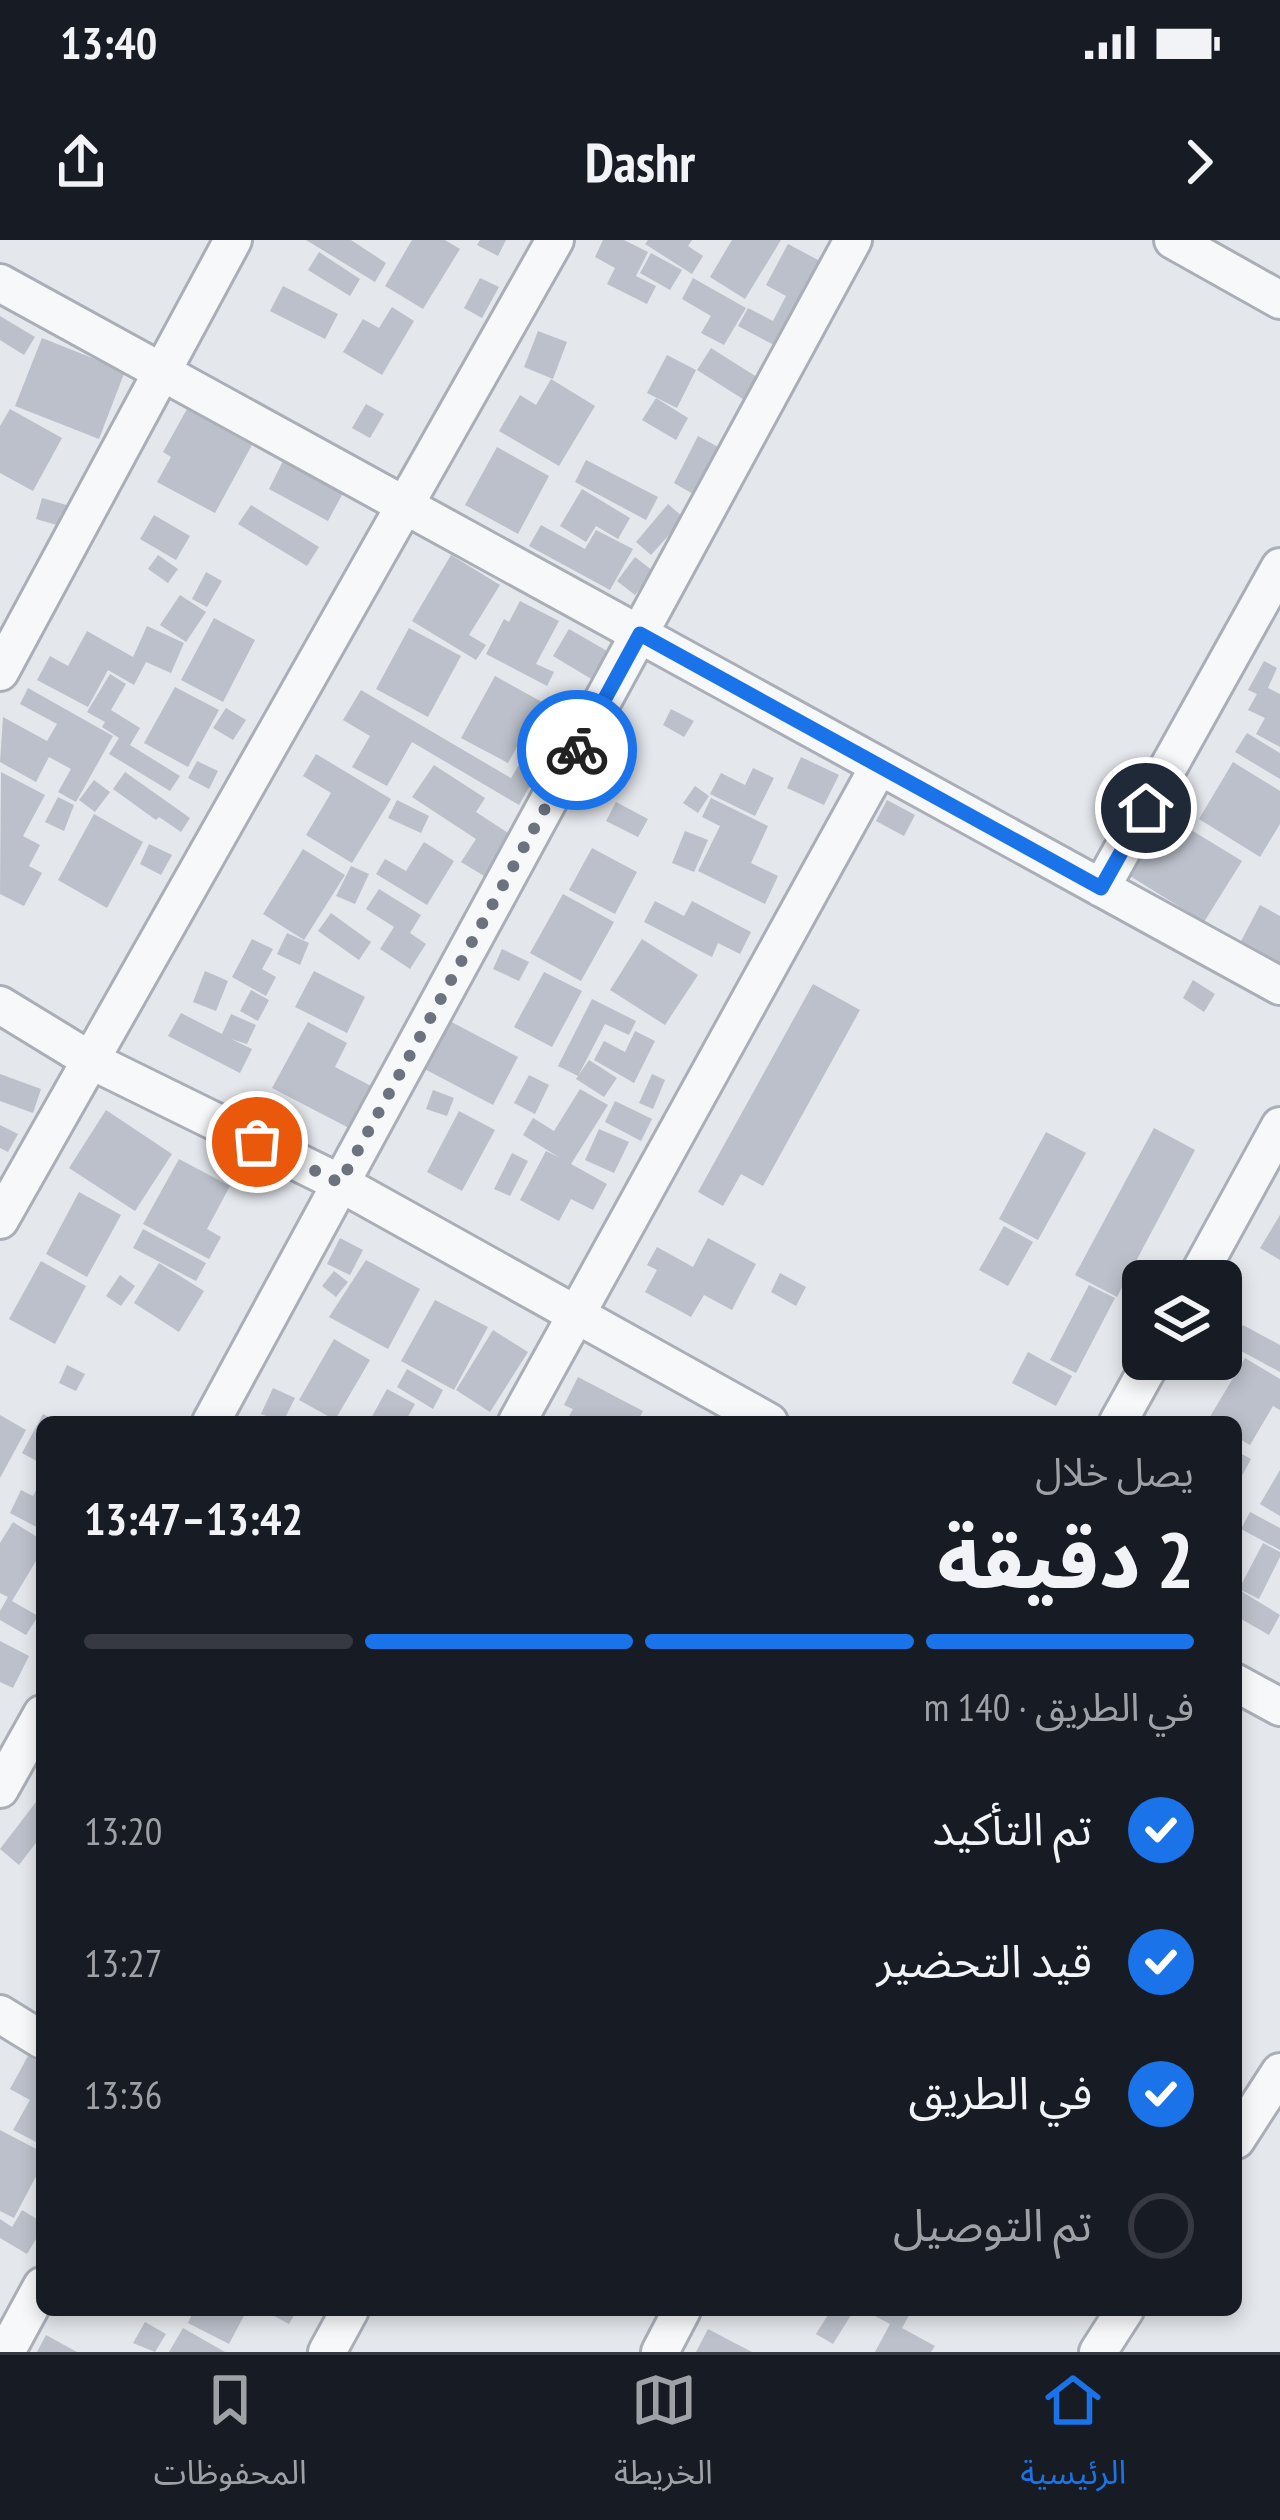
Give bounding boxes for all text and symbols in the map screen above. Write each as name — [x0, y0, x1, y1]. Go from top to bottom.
text: 13:40 — [60, 13, 157, 71]
text: Dashr — [585, 127, 695, 197]
icon: share — [48, 129, 114, 195]
icon: forward — [1166, 129, 1232, 195]
courier — [517, 690, 637, 810]
icon: bike — [544, 717, 610, 783]
pin — [1095, 757, 1197, 859]
icon: home — [1113, 775, 1179, 841]
pin — [206, 1091, 308, 1193]
icon: bag — [224, 1109, 290, 1175]
map controls — [1122, 1260, 1242, 1380]
button: layers — [1122, 1260, 1242, 1380]
text: يصل خلال — [1035, 1446, 1194, 1497]
text: 13:42–13:47 — [84, 1489, 303, 1547]
text: 2 دقيقة — [937, 1509, 1194, 1610]
text: في الطريق · 140 m — [924, 1681, 1194, 1732]
icon: check — [1128, 1797, 1194, 1863]
text: تم التأكيد — [932, 1799, 1092, 1857]
text: 13:20 — [84, 1805, 162, 1856]
icon: check — [1128, 1929, 1194, 1995]
text: قيد التحضير — [876, 1931, 1092, 1989]
text: 13:27 — [84, 1937, 162, 1988]
icon: check — [1128, 2061, 1194, 2127]
text: في الطريق — [909, 2063, 1092, 2121]
text: 13:36 — [84, 2069, 162, 2120]
text: تم التوصيل — [893, 2195, 1092, 2253]
tab: المحفوظات — [154, 2367, 307, 2508]
tab: الخريطة — [614, 2367, 713, 2508]
tab: الرئيسية — [1020, 2367, 1126, 2508]

